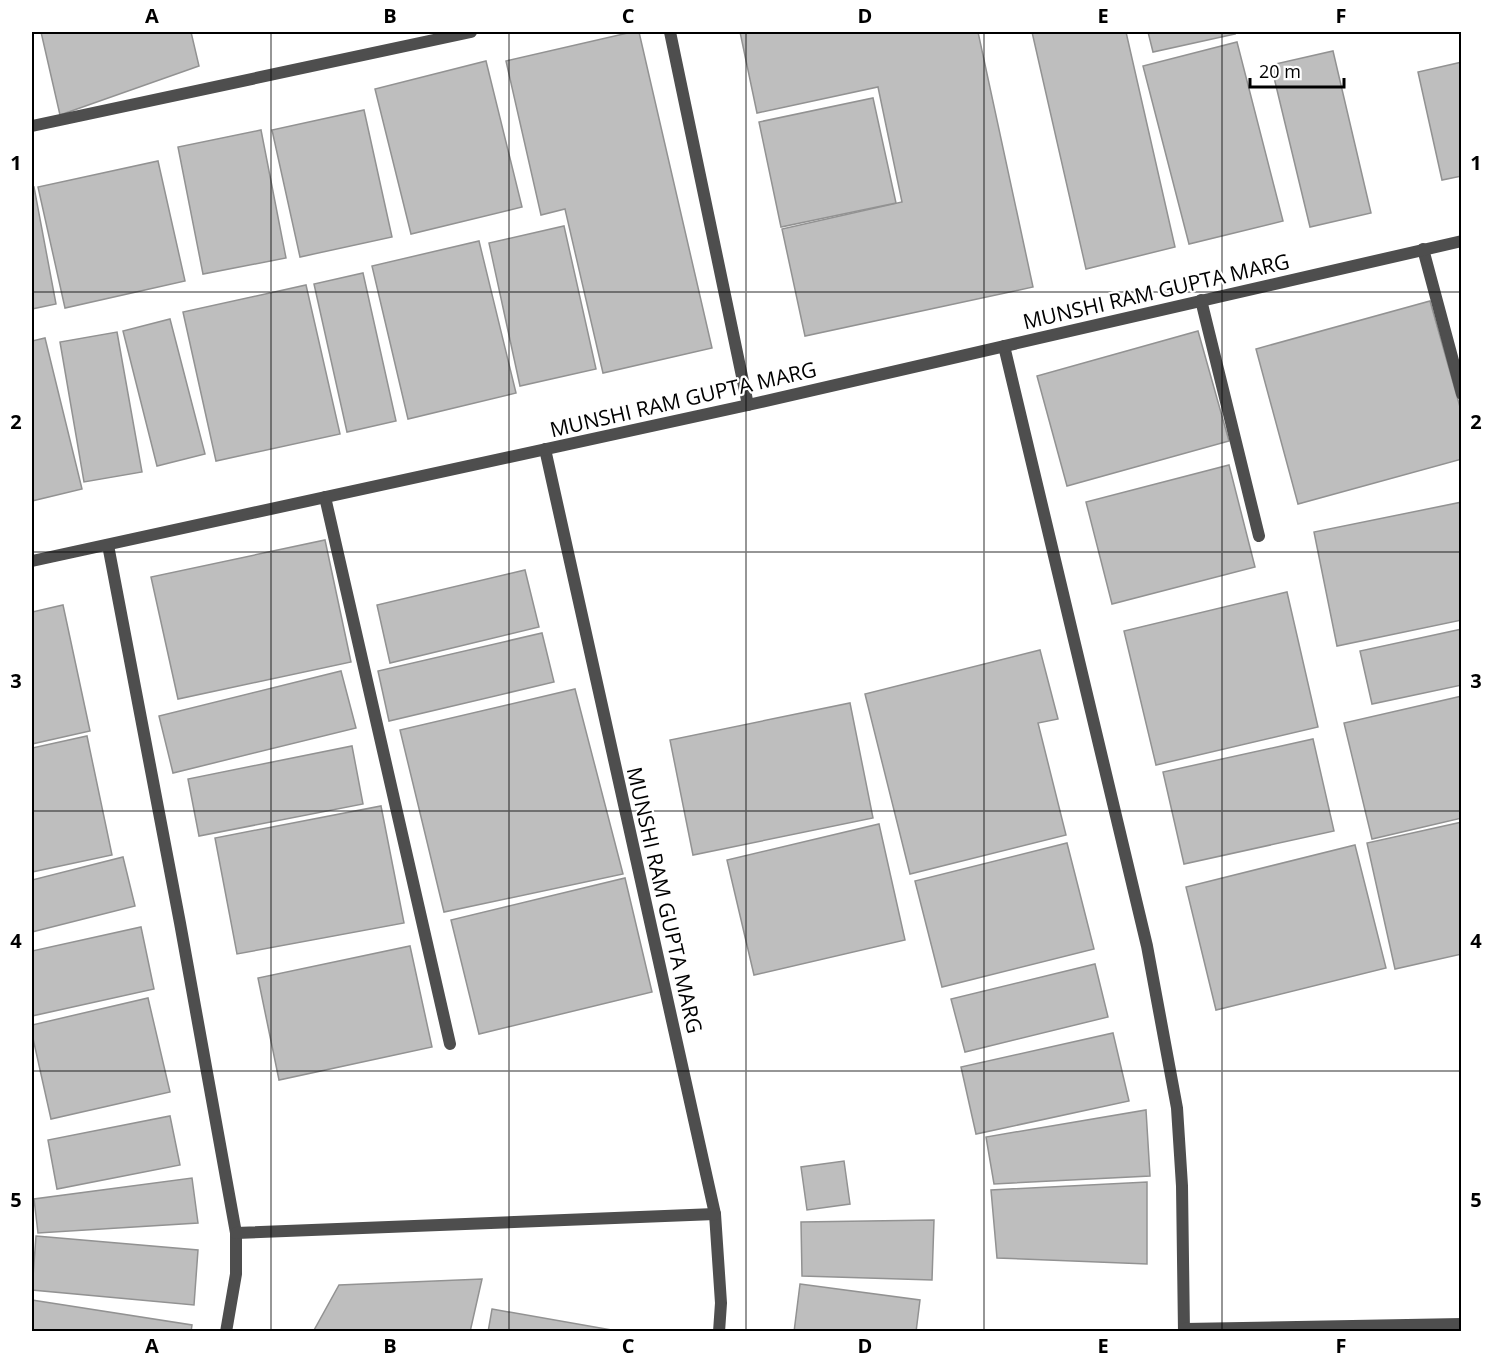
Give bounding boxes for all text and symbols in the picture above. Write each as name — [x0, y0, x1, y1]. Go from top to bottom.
text: A — [145, 2, 159, 29]
text: B — [383, 2, 397, 29]
text: C — [622, 2, 635, 29]
text: D — [858, 2, 872, 29]
text: E — [1097, 2, 1109, 29]
text: F — [1336, 2, 1346, 29]
scale bar — [1250, 51, 1344, 89]
text: 20 m — [1259, 59, 1301, 83]
text: 1 — [10, 149, 22, 176]
text: 1 — [1470, 149, 1482, 176]
street label: MUNSHI RAM GUPTA MARG — [1020, 247, 1292, 335]
street label: MUNSHI RAM GUPTA MARG — [547, 355, 819, 443]
text: 2 — [10, 408, 22, 435]
text: 2 — [1470, 408, 1482, 435]
text: 3 — [10, 667, 22, 694]
text: 3 — [1470, 667, 1482, 694]
street label: MUNSHI RAM GUPTA MARG — [621, 764, 709, 1036]
text: 4 — [10, 927, 22, 954]
text: 4 — [1470, 927, 1482, 954]
text: 5 — [10, 1186, 22, 1213]
text: 5 — [1470, 1186, 1482, 1213]
text: A — [145, 1332, 159, 1359]
text: B — [383, 1332, 397, 1359]
text: C — [622, 1332, 635, 1359]
text: D — [858, 1332, 872, 1359]
text: E — [1097, 1332, 1109, 1359]
text: F — [1336, 1332, 1346, 1359]

